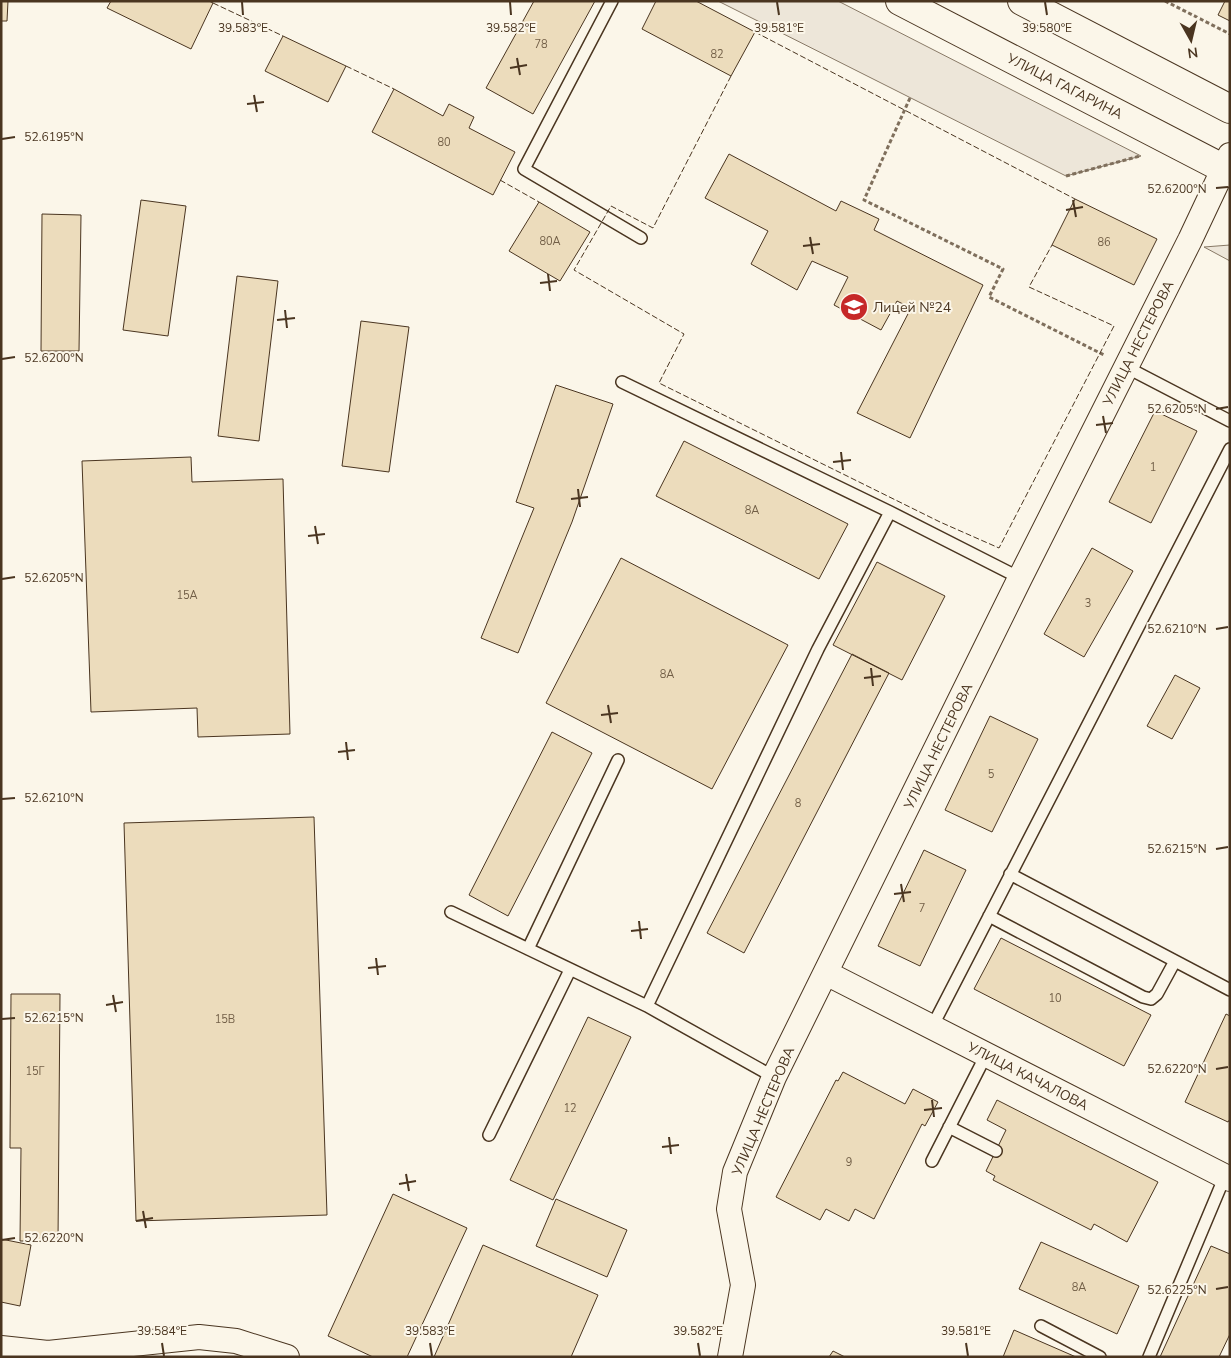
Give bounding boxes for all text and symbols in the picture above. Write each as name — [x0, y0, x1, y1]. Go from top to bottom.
north arrow — [1166, 15, 1216, 65]
text: 39.583°E — [218, 20, 268, 36]
text: 39.582°E — [486, 20, 536, 36]
text: 39.581°E — [754, 20, 804, 36]
text: 39.580°E — [1022, 20, 1072, 36]
house number: 78 — [534, 37, 548, 52]
text: N — [1186, 42, 1199, 63]
house number: 82 — [710, 47, 724, 62]
street label: УЛИЦА ГАГАРИНА — [1003, 49, 1126, 124]
text: 52.6195°N — [24, 129, 84, 145]
house number: 80 — [437, 135, 451, 150]
text: 52.6200°N — [1147, 181, 1207, 197]
house number: 80А — [539, 234, 561, 249]
house number: 86 — [1097, 235, 1111, 250]
street label: УЛИЦА НЕСТЕРОВА — [1098, 277, 1178, 410]
school or university icon: Лицей №24 — [839, 292, 869, 322]
place label: Лицей №24 — [873, 298, 951, 317]
text: 52.6200°N — [24, 350, 84, 366]
text: 52.6205°N — [1147, 401, 1207, 417]
house number: 1 — [1150, 460, 1156, 475]
house number: 8А — [745, 503, 759, 518]
text: 52.6205°N — [24, 570, 84, 586]
house number: 15А — [176, 588, 198, 603]
house number: 3 — [1085, 596, 1091, 611]
text: 52.6210°N — [1147, 621, 1207, 637]
house number: 8А — [660, 667, 674, 682]
street label: УЛИЦА НЕСТЕРОВА — [899, 680, 977, 813]
house number: 5 — [988, 767, 995, 782]
text: 52.6210°N — [24, 790, 84, 806]
house number: 8 — [795, 796, 802, 811]
text: 52.6215°N — [1147, 841, 1207, 857]
house number: 7 — [919, 901, 925, 916]
house number: 10 — [1048, 991, 1062, 1006]
text: 52.6215°N — [24, 1010, 84, 1026]
house number: 15В — [215, 1012, 235, 1027]
street label: УЛИЦА КАЧАЛОВА — [963, 1037, 1091, 1115]
street label: УЛИЦА НЕСТЕРОВА — [727, 1044, 799, 1179]
text: 52.6220°N — [1147, 1061, 1207, 1077]
house number: 15Г — [25, 1064, 45, 1079]
house number: 12 — [563, 1101, 577, 1116]
house number: 9 — [846, 1155, 852, 1170]
text: 52.6220°N — [24, 1230, 84, 1246]
house number: 8А — [1072, 1280, 1086, 1295]
text: 52.6225°N — [1147, 1282, 1207, 1298]
text: 39.584°E — [137, 1323, 187, 1339]
text: 39.583°E — [405, 1323, 455, 1339]
text: 39.582°E — [673, 1323, 723, 1339]
text: 39.581°E — [941, 1323, 991, 1339]

